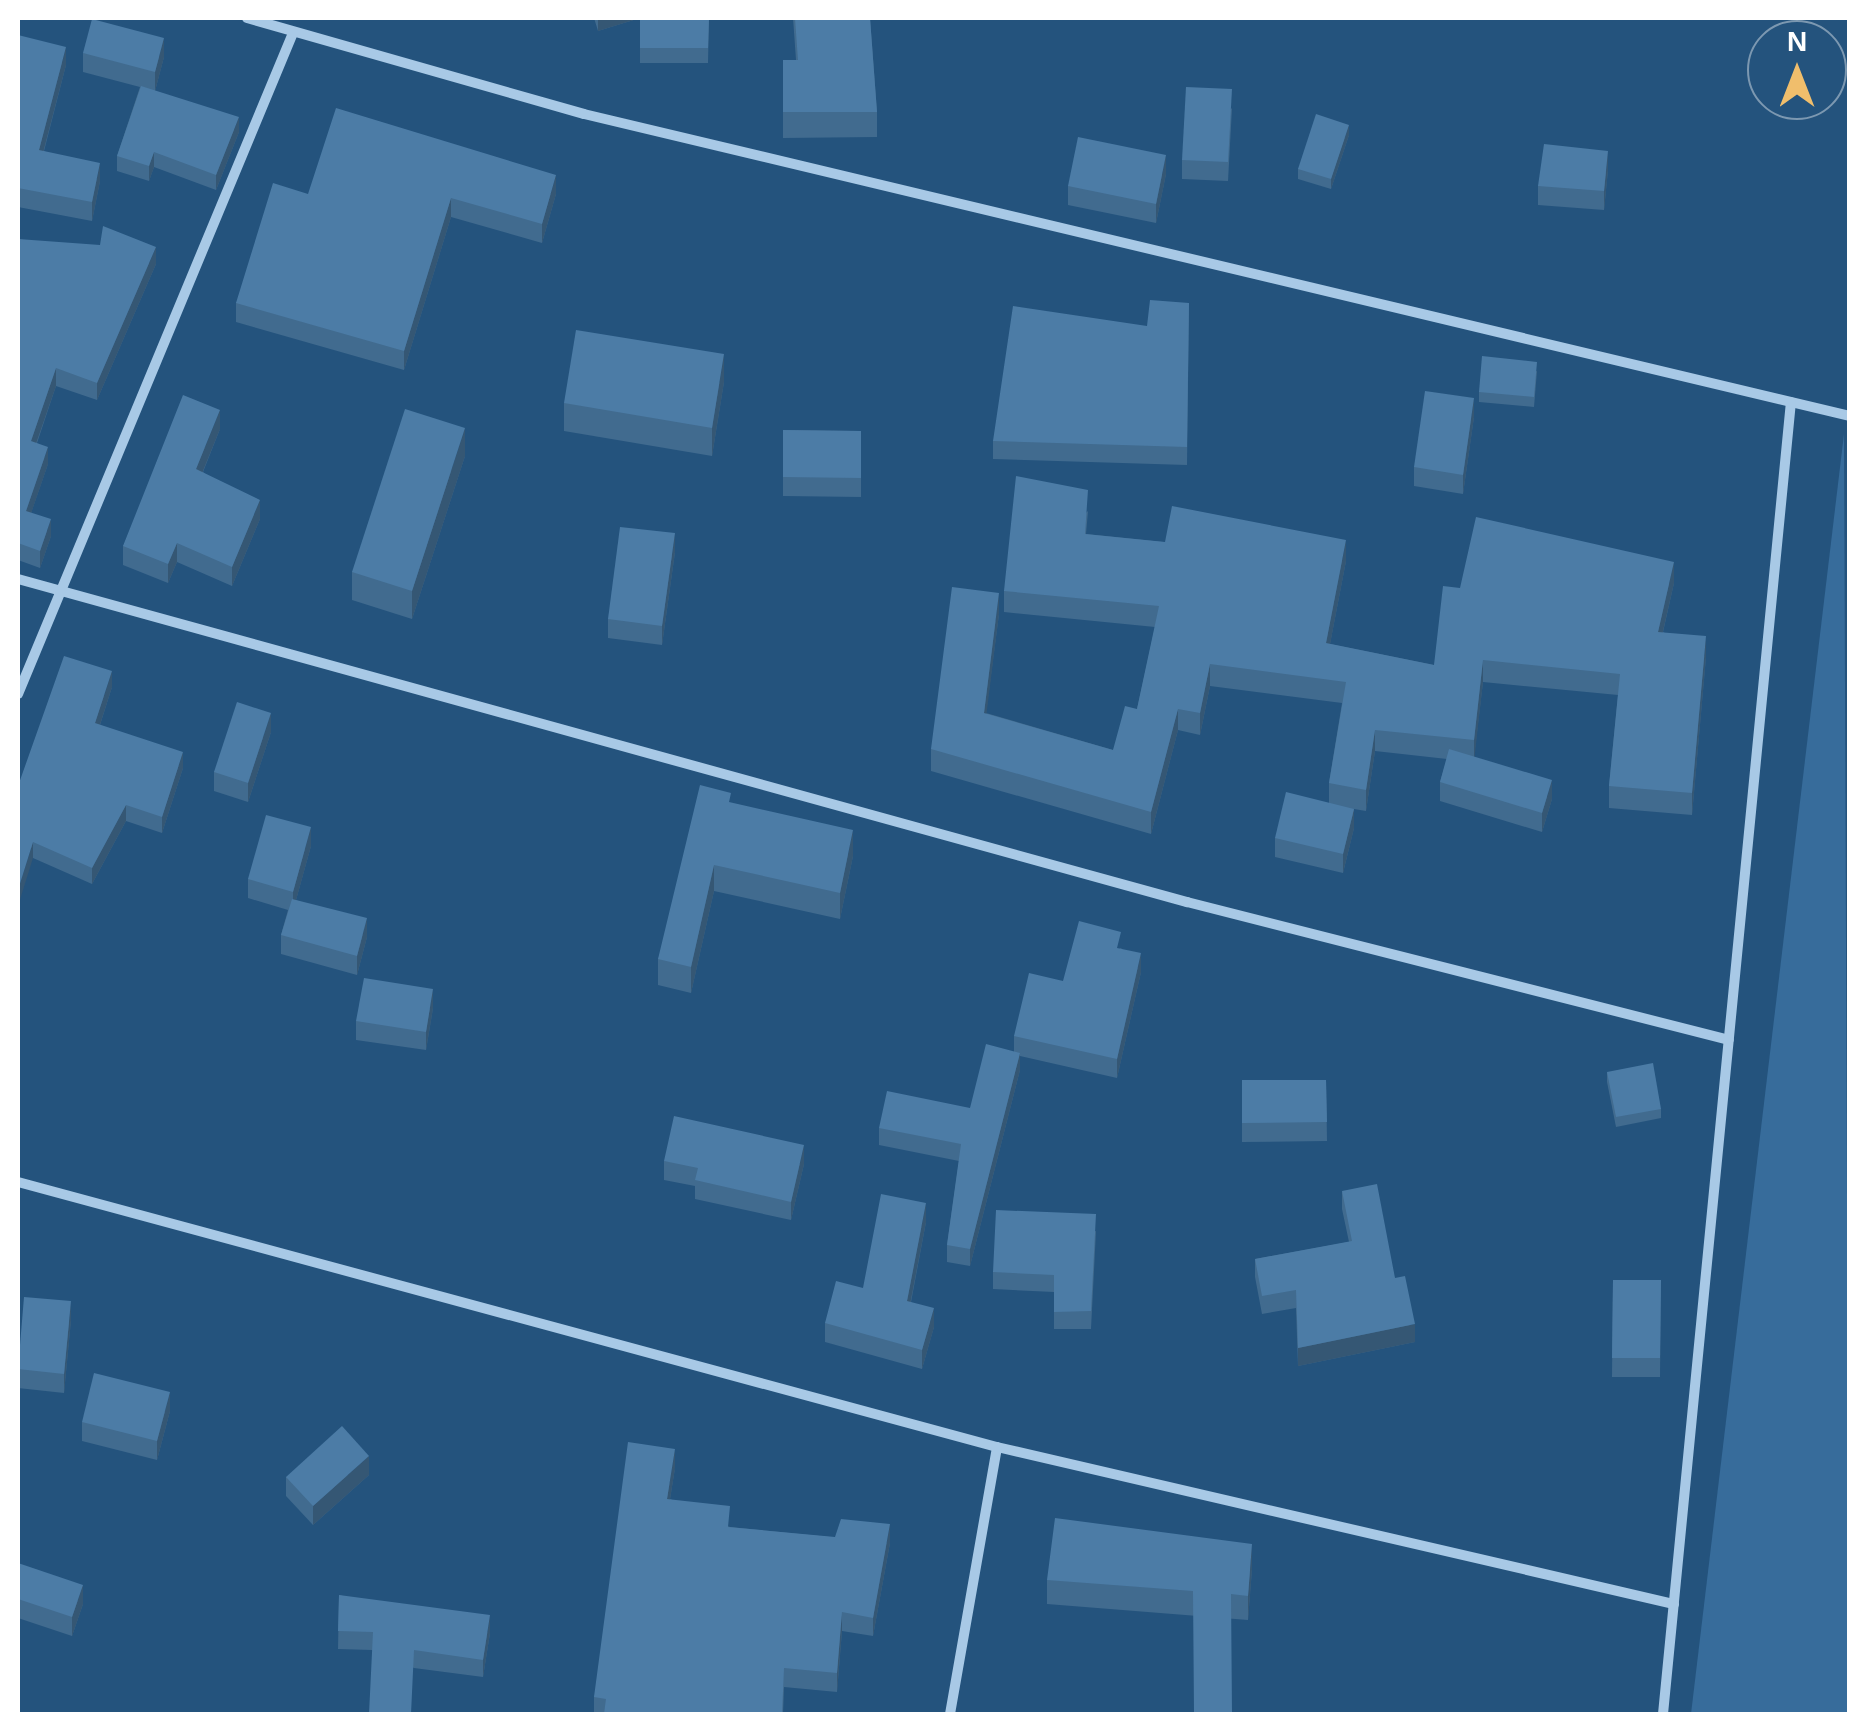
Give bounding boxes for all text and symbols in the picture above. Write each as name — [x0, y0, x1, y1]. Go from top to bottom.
north arrow — [1747, 20, 1847, 120]
text: N — [1787, 26, 1807, 57]

